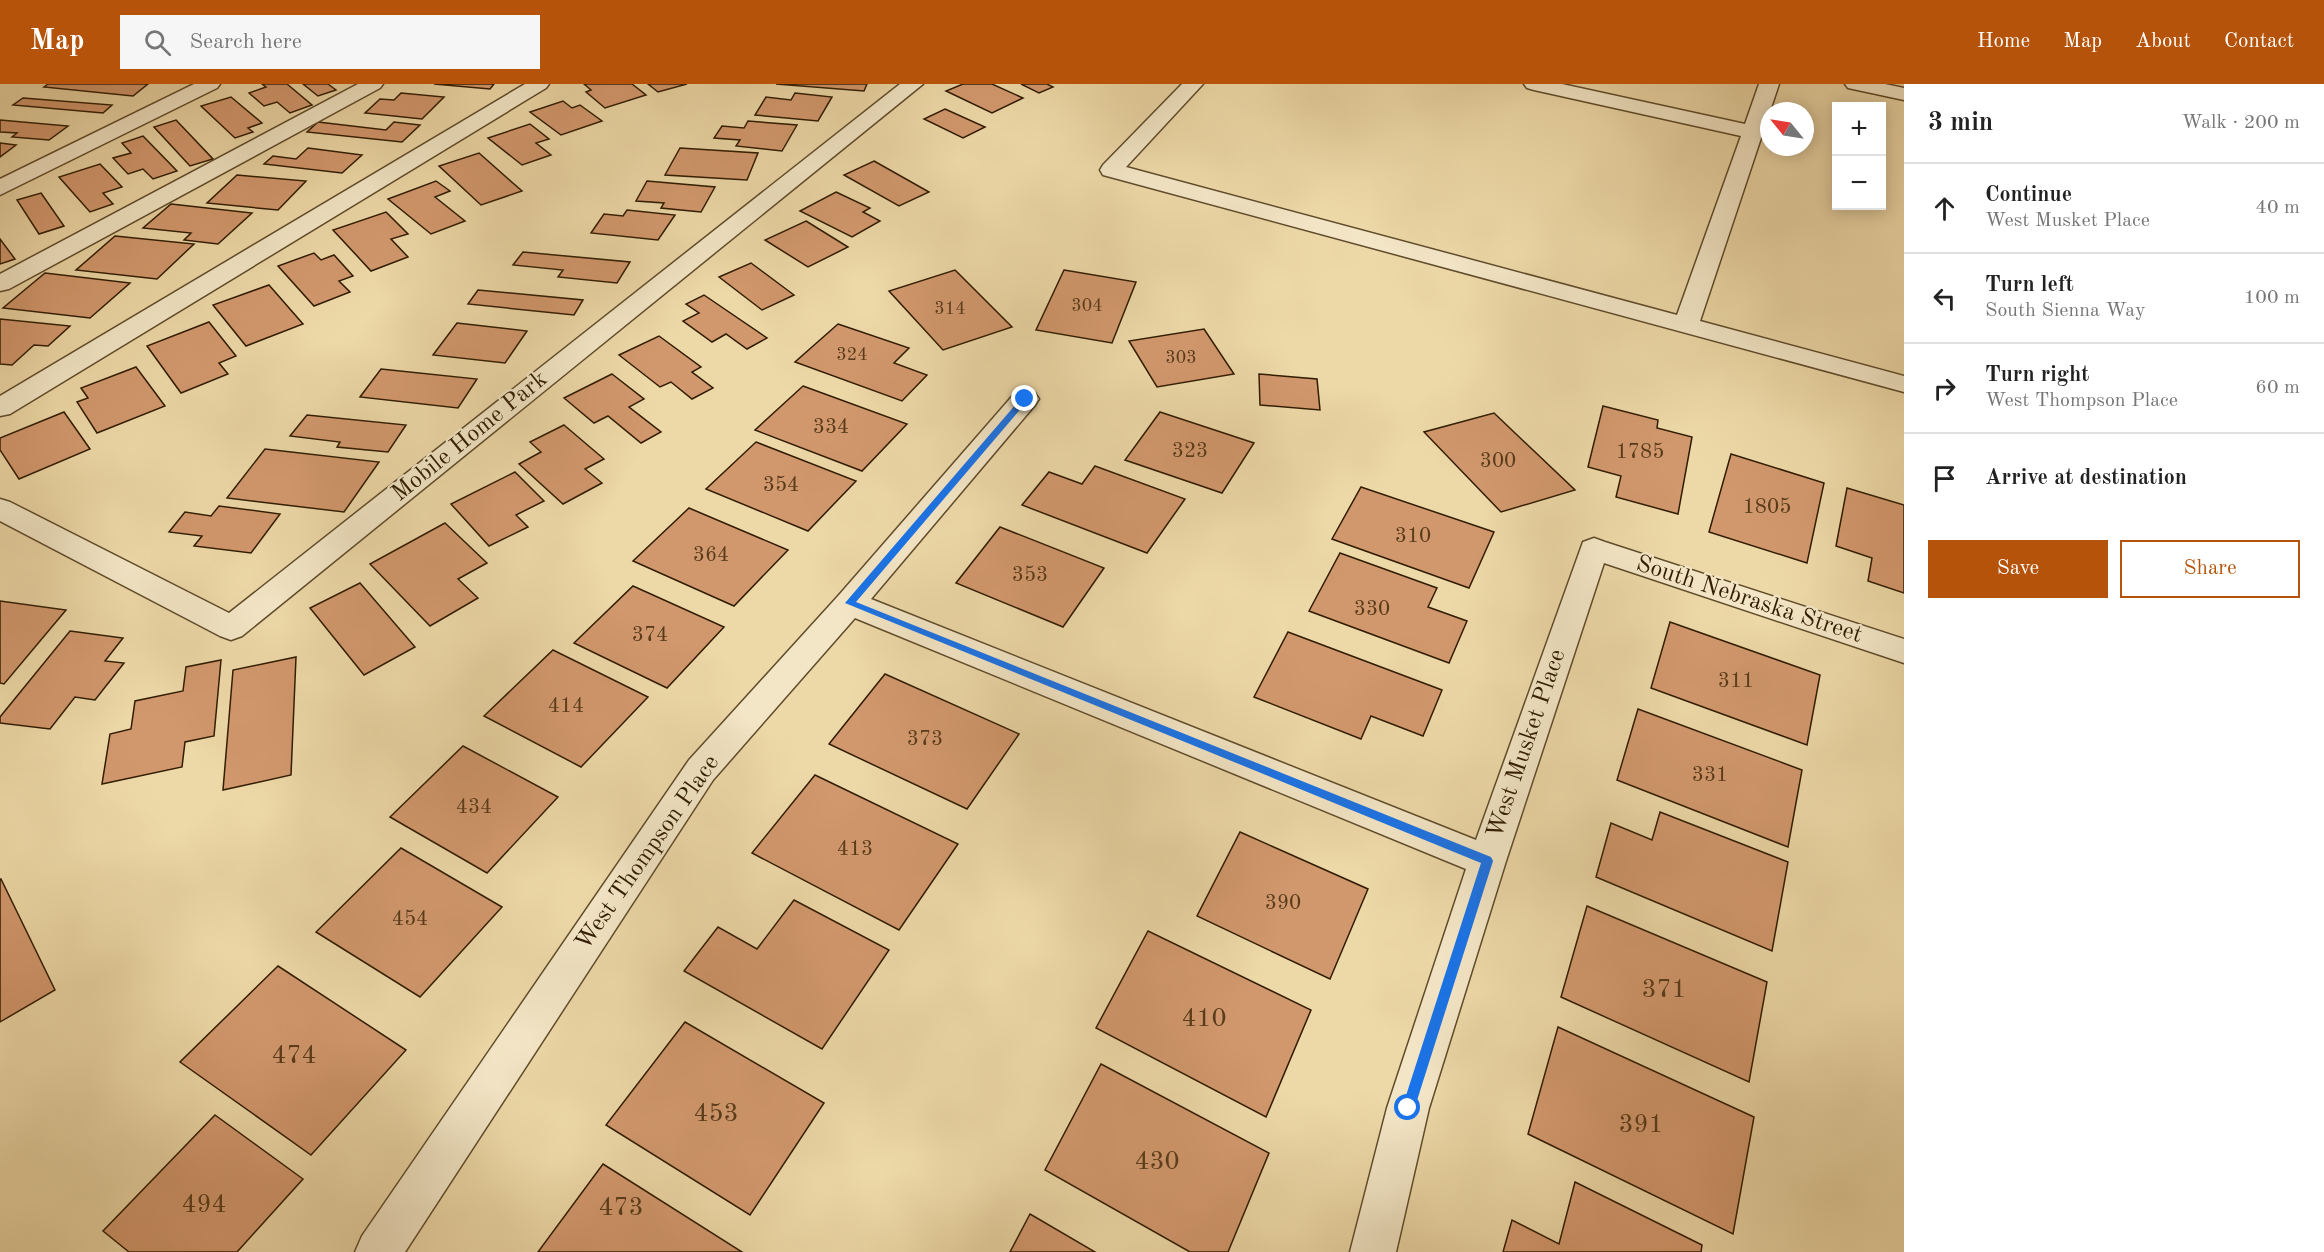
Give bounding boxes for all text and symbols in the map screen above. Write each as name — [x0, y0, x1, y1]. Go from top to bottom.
search box — [120, 15, 540, 69]
icon: search — [141, 26, 174, 59]
text: Map — [30, 28, 84, 56]
text: Search here — [189, 31, 302, 53]
text: Home — [1977, 31, 2030, 52]
text: Map — [2063, 31, 2102, 52]
text: About — [2135, 31, 2191, 52]
text: Contact — [2224, 31, 2294, 52]
north arrow — [1760, 102, 1814, 156]
map controls — [1832, 102, 1886, 210]
button: + — [1832, 102, 1886, 156]
text: 3 min — [1928, 110, 1993, 136]
text: Walk · 200 m — [2181, 113, 2300, 133]
button: − — [1832, 156, 1886, 210]
text: Continue — [1985, 184, 2072, 206]
icon: ahead — [1928, 192, 1961, 225]
text: 40 m — [2255, 198, 2300, 218]
text: West Musket Place — [1985, 211, 2150, 231]
text: Turn left — [1985, 274, 2074, 296]
icon: left — [1928, 282, 1961, 315]
text: 100 m — [2244, 288, 2300, 308]
house number: 304 — [1071, 297, 1103, 315]
house number: 314 — [934, 300, 966, 318]
text: South Sienna Way — [1985, 301, 2145, 321]
house number: 324 — [836, 346, 868, 364]
house number: 303 — [1165, 349, 1197, 367]
text: Turn right — [1985, 364, 2089, 386]
street label: Mobile Home Park — [388, 367, 552, 507]
icon: right — [1928, 372, 1961, 405]
text: 60 m — [2255, 378, 2300, 398]
route end — [1011, 385, 1037, 411]
text: West Thompson Place — [1985, 391, 2178, 411]
house number: 334 — [813, 417, 849, 438]
house number: 323 — [1172, 441, 1208, 462]
house number: 1785 — [1616, 442, 1664, 463]
house number: 300 — [1480, 451, 1516, 472]
icon: arrive — [1928, 462, 1961, 495]
text: Arrive at destination — [1985, 467, 2187, 489]
house number: 354 — [763, 475, 799, 496]
house number: 1805 — [1743, 497, 1791, 518]
house number: 310 — [1395, 526, 1431, 547]
button: Save — [1928, 540, 2108, 598]
button: Share — [2120, 540, 2300, 598]
house number: 364 — [693, 545, 729, 566]
street label: South Nebraska Street — [1633, 552, 1865, 648]
house number: 353 — [1012, 565, 1048, 586]
house number: 330 — [1354, 599, 1390, 620]
house number: 374 — [632, 625, 668, 646]
street label: West Musket Place — [1483, 646, 1571, 842]
house number: 311 — [1718, 671, 1754, 692]
house number: 414 — [548, 696, 584, 717]
house number: 373 — [907, 729, 943, 750]
street label: West Thompson Place — [572, 751, 724, 955]
house number: 331 — [1692, 765, 1728, 786]
house number: 434 — [456, 797, 492, 818]
house number: 413 — [837, 839, 873, 860]
house number: 390 — [1265, 893, 1301, 914]
house number: 454 — [392, 909, 428, 930]
house number: 371 — [1641, 977, 1687, 1003]
house number: 410 — [1181, 1006, 1227, 1032]
house number: 474 — [271, 1043, 317, 1069]
route start — [1394, 1094, 1420, 1120]
house number: 453 — [693, 1101, 739, 1127]
house number: 391 — [1618, 1112, 1664, 1138]
house number: 430 — [1134, 1149, 1180, 1175]
house number: 494 — [181, 1192, 227, 1218]
house number: 473 — [598, 1195, 644, 1221]

